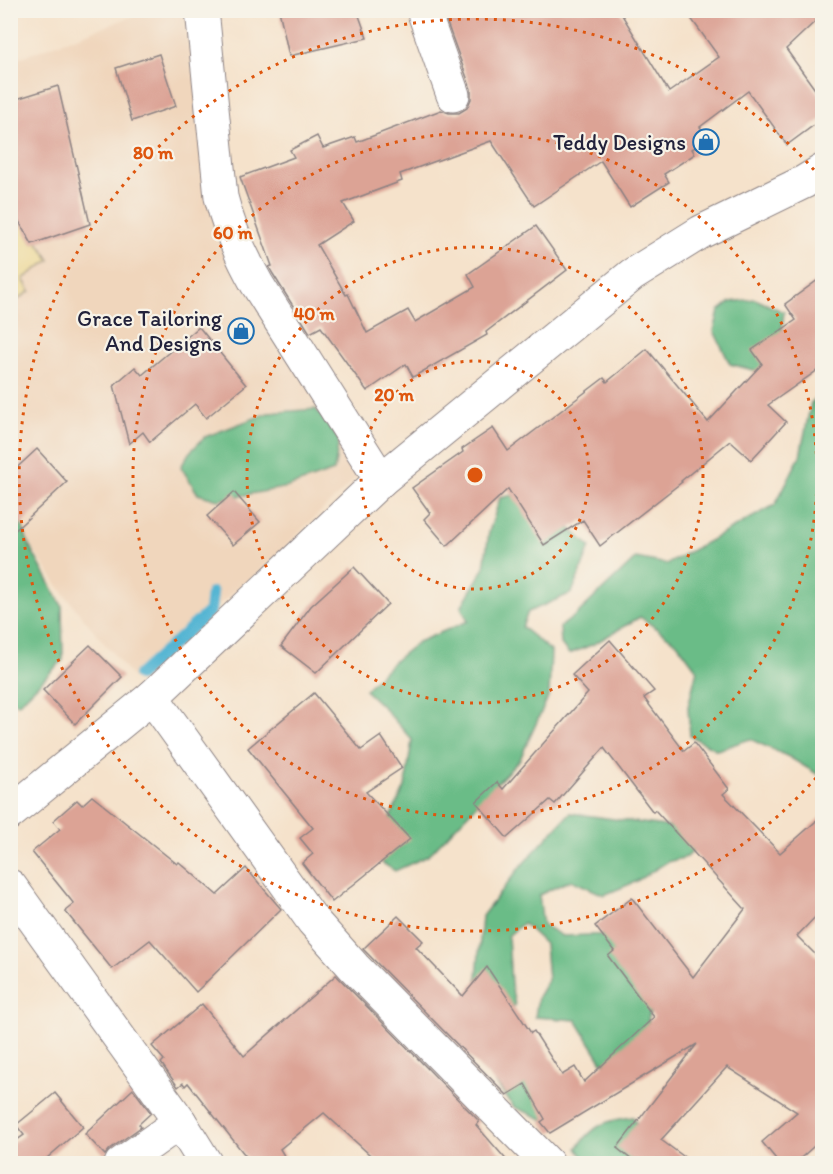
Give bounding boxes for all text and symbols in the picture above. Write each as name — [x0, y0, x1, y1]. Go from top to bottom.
shop icon: Teddy Designs — [691, 127, 721, 157]
place label: Teddy Designs — [553, 129, 686, 156]
text: 80 m — [133, 142, 174, 164]
text: 60 m — [213, 222, 254, 244]
text: 40 m — [293, 303, 335, 325]
place label: Grace Tailoring And Designs — [77, 305, 223, 357]
shop icon: Grace Tailoring And Designs — [226, 316, 256, 346]
text: 20 m — [374, 384, 415, 406]
centre of rings — [465, 465, 485, 485]

